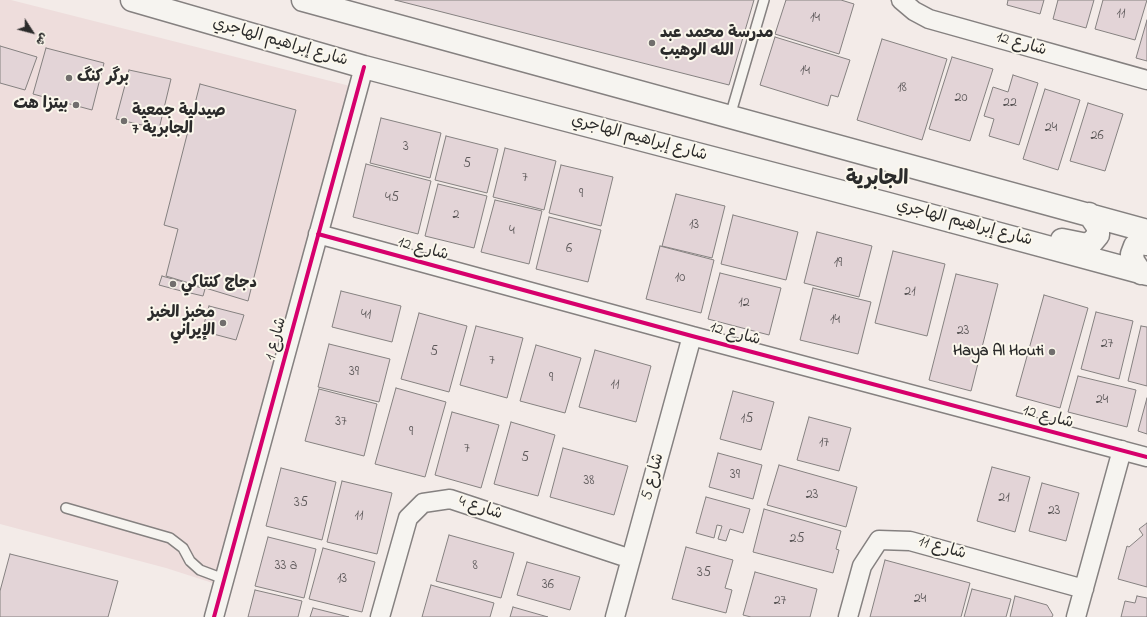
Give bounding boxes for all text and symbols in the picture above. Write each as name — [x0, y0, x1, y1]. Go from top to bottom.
house number: 11 — [1117, 7, 1125, 23]
house number: 14 — [810, 11, 820, 27]
north arrow — [12, 12, 52, 52]
street label: شارع إبراهيم الهاجري — [210, 14, 350, 72]
place label: مدرسة محمد عبد الله الوهيب — [660, 24, 774, 62]
text: ش — [32, 29, 52, 49]
street label: شارع 12 — [994, 29, 1048, 61]
marker: مدرسة محمد عبد الله الوهيب — [647, 38, 657, 48]
house number: 14 — [800, 64, 810, 80]
place label: برگر كنگ — [77, 68, 129, 88]
marker: برگر كنگ — [64, 73, 74, 83]
house number: 18 — [897, 81, 907, 97]
house number: 20 — [954, 91, 968, 107]
place label: بيتزا هت — [13, 95, 68, 115]
house number: 22 — [1003, 96, 1017, 112]
marker: بيتزا هت — [71, 100, 81, 110]
place label: صيدلية جمعية الجابرية 7 — [132, 102, 226, 140]
street label: شارع إبراهيم الهاجري — [569, 112, 709, 166]
marker: صيدلية جمعية الجابرية 7 — [119, 116, 129, 126]
house number: 24 — [1045, 121, 1057, 137]
house number: 26 — [1090, 129, 1104, 145]
house number: 3 — [403, 140, 409, 156]
house number: 5 — [463, 157, 471, 173]
district label: الجابرية — [846, 169, 908, 193]
house number: 7 — [522, 171, 528, 187]
house number: 9 — [579, 187, 583, 203]
house number: 45 — [385, 191, 399, 207]
street label: شارع إبراهيم الهاجري — [894, 197, 1034, 251]
house number: 2 — [453, 208, 459, 224]
house number: 13 — [689, 218, 699, 234]
house number: 4 — [509, 224, 515, 240]
street label: شارع 12 — [396, 234, 450, 266]
house number: 6 — [566, 242, 572, 258]
house number: 19 — [834, 256, 842, 272]
house number: 10 — [675, 271, 685, 287]
place label: دجاج كنتاكي — [181, 274, 257, 294]
marker: دجاج كنتاكي — [168, 279, 178, 289]
house number: 21 — [904, 285, 916, 301]
house number: 12 — [738, 296, 750, 312]
place label: مخبز الخبز الإيراني — [148, 304, 215, 342]
house number: 41 — [361, 308, 371, 324]
house number: 14 — [830, 313, 840, 329]
street label: شارع 1 — [262, 315, 292, 363]
marker: مخبز الخبز الإيراني — [218, 318, 228, 328]
street label: شارع 12 — [708, 319, 762, 351]
house number: 23 — [957, 324, 969, 340]
house number: 27 — [1101, 337, 1113, 353]
place label: Haya Al Houti — [953, 342, 1044, 362]
house number: 5 — [430, 345, 438, 361]
marker: Haya Al Houti — [1047, 347, 1057, 357]
house number: 7 — [489, 354, 495, 370]
house number: 39 — [349, 365, 359, 381]
house number: 9 — [549, 371, 553, 387]
house number: 11 — [611, 378, 619, 394]
house number: 24 — [1096, 393, 1108, 409]
street label: شارع 12 — [1021, 402, 1075, 434]
house number: 15 — [741, 412, 753, 428]
house number: 37 — [335, 415, 347, 431]
house number: 9 — [409, 425, 413, 441]
house number: 17 — [819, 436, 829, 452]
house number: 7 — [464, 442, 470, 458]
house number: 5 — [521, 451, 529, 467]
street label: شارع 5 — [639, 451, 669, 503]
house number: 39 — [730, 468, 740, 484]
house number: 38 — [583, 474, 595, 490]
house number: 23 — [806, 488, 818, 504]
house number: 21 — [998, 491, 1010, 507]
street label: شارع 4 — [456, 493, 504, 525]
house number: 35 — [294, 496, 308, 512]
house number: 23 — [1048, 504, 1060, 520]
house number: 11 — [355, 509, 363, 525]
house number: 25 — [790, 532, 804, 548]
street label: شارع 11 — [916, 533, 968, 565]
house number: 33 a — [275, 559, 297, 575]
house number: 8 — [472, 559, 478, 575]
house number: 35 — [697, 566, 711, 582]
house number: 13 — [337, 572, 347, 588]
house number: 36 — [542, 578, 554, 594]
house number: 24 — [914, 592, 926, 608]
house number: 27 — [774, 594, 786, 610]

